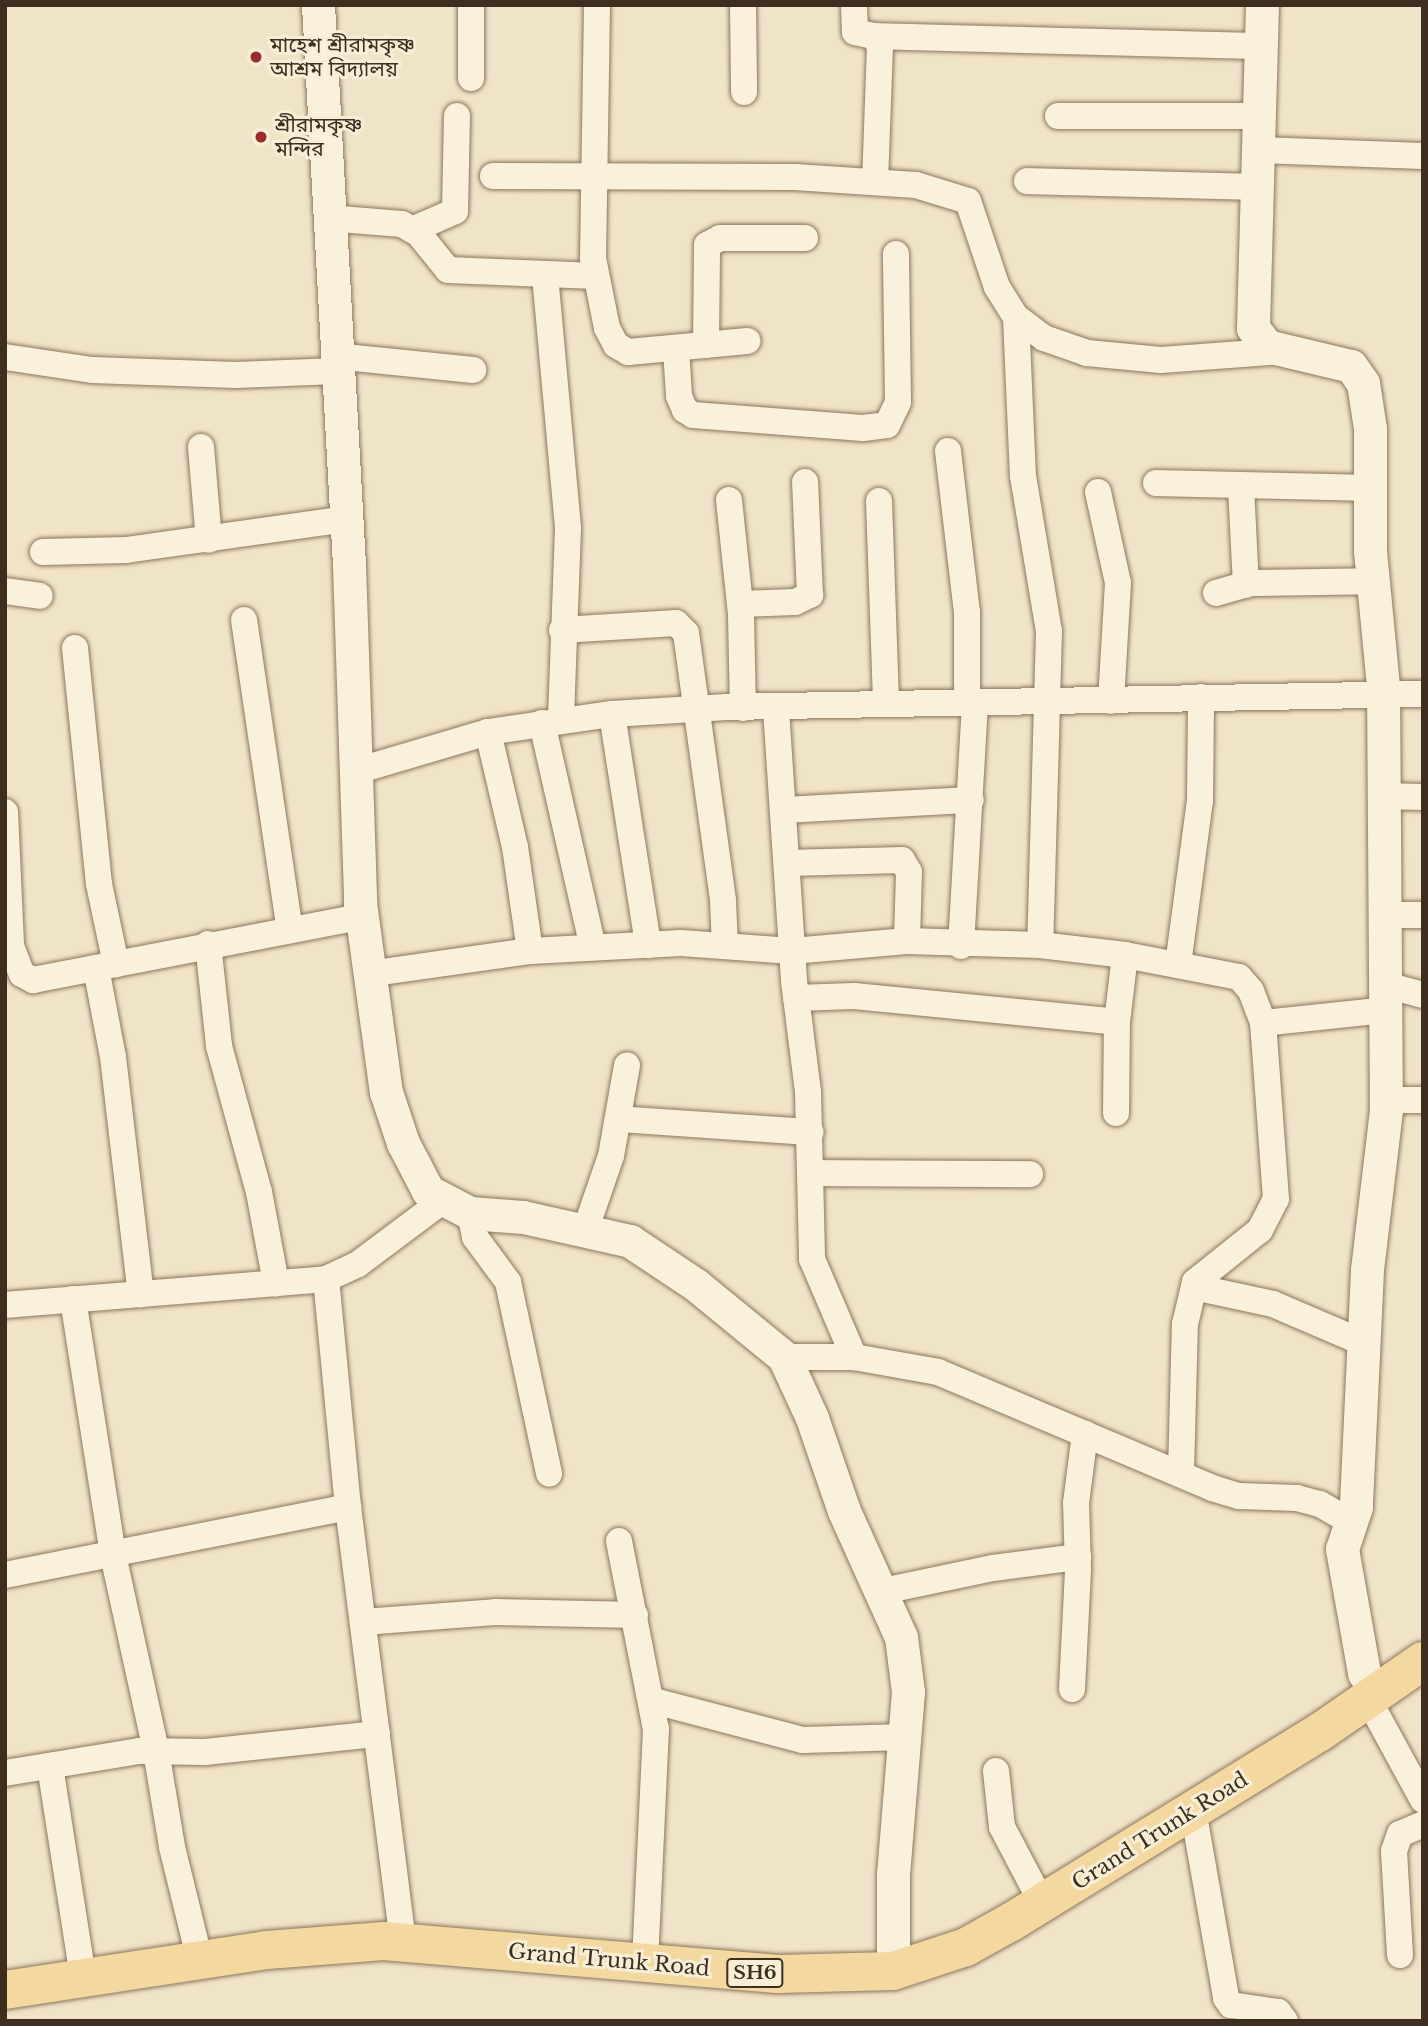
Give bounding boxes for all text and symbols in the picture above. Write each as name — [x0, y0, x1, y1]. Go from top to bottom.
place label: মাহেশ শ্রীরামকৃষ্ণ আশ্রম বিদ্যালয় — [270, 32, 415, 82]
marker: মাহেশ শ্রীরামকৃষ্ণ আশ্রম বিদ্যালয় — [248, 49, 264, 65]
place label: শ্রীরামকৃষ্ণ মন্দির — [275, 112, 362, 162]
marker: শ্রীরামকৃষ্ণ মন্দির — [253, 129, 269, 145]
street label: Grand Trunk Road — [1067, 1766, 1253, 1896]
street label: Grand Trunk Road — [507, 1939, 711, 1981]
road number: SH6 — [725, 1957, 785, 1988]

